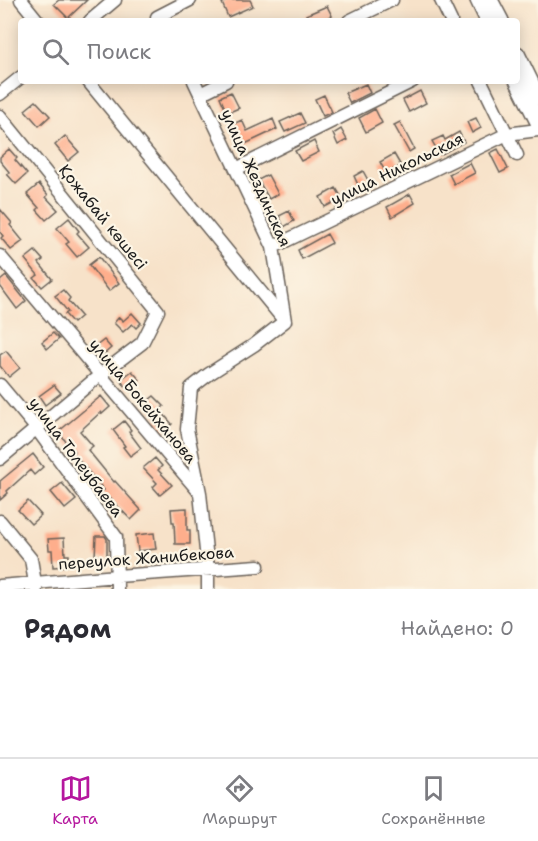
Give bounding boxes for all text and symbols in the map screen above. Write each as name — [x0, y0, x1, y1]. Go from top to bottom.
search box — [18, 18, 520, 84]
icon: search — [39, 35, 72, 68]
text: Поиск — [87, 37, 151, 66]
street label: улица Жездинская — [216, 106, 296, 250]
street label: улица Никольская — [327, 128, 467, 210]
street label: Қожабай көшесі — [54, 160, 152, 274]
street label: улица Бокейханова — [85, 334, 202, 468]
street label: улица Толеубаева — [24, 393, 128, 521]
street label: переулок Жанибекова — [58, 541, 235, 575]
text: Рядом — [24, 611, 111, 646]
text: Найдено: 0 — [401, 615, 514, 641]
tab: Карта — [52, 772, 98, 829]
tab: Маршрут — [202, 772, 277, 829]
tab: Сохранённые — [381, 772, 486, 829]

